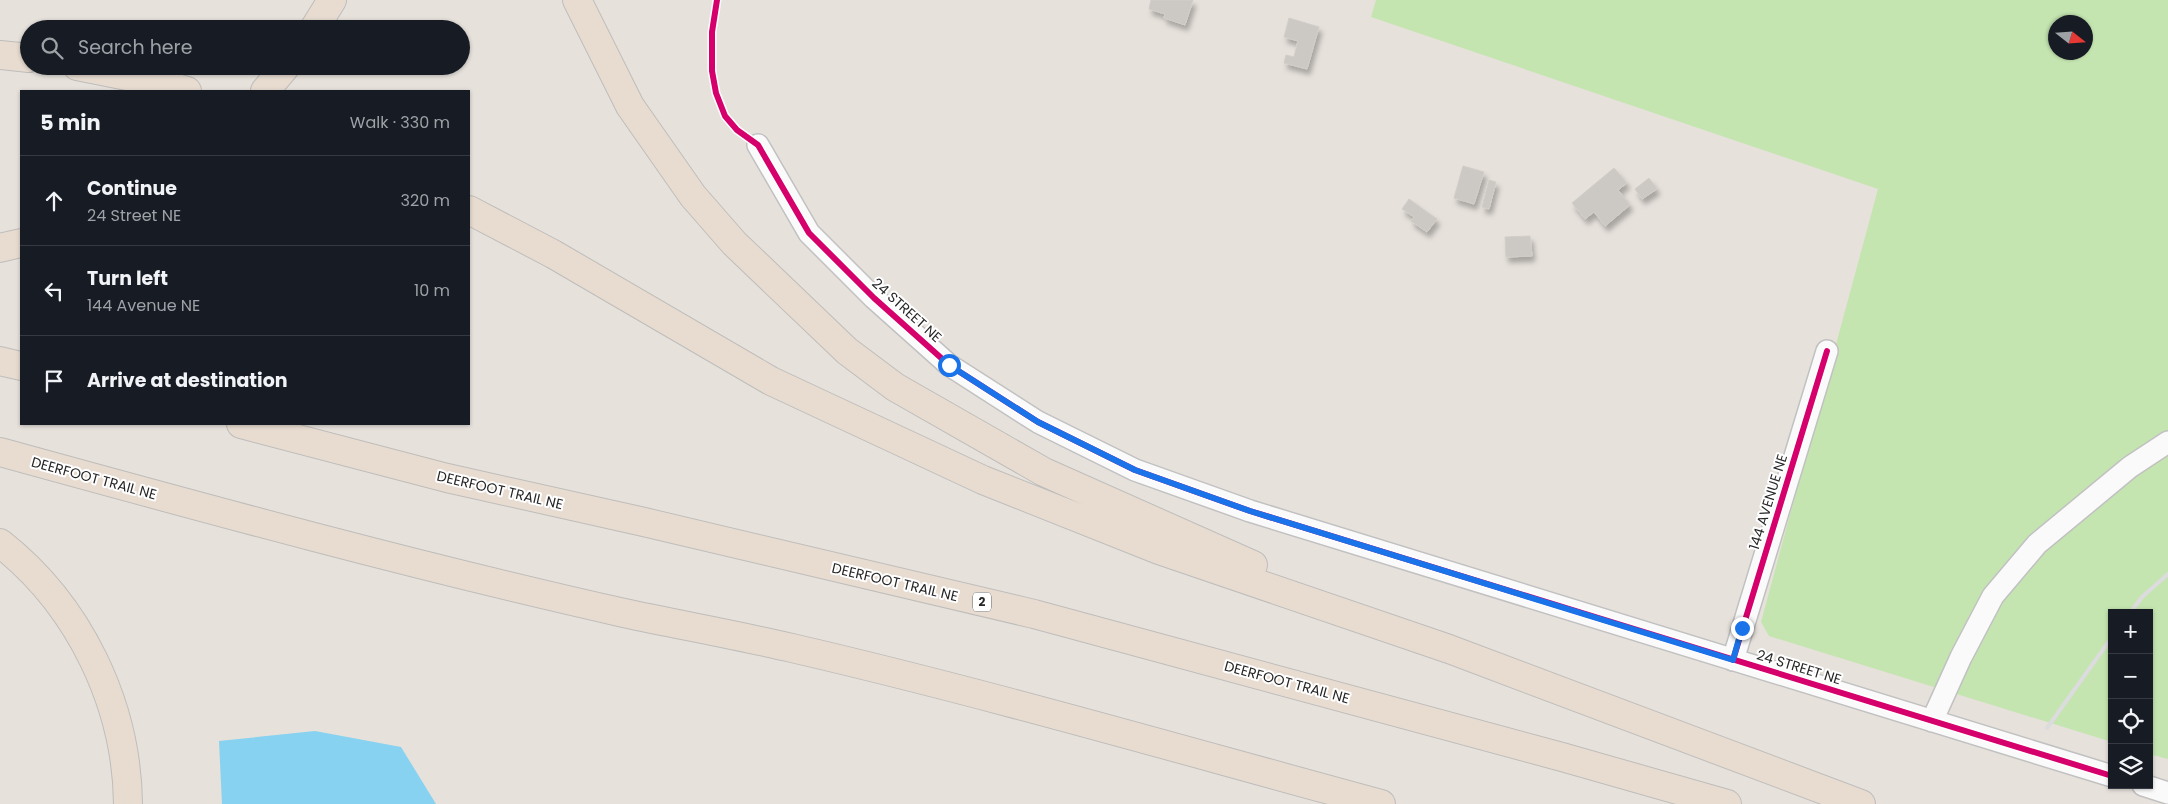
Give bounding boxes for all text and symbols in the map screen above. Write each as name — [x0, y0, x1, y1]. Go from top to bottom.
north arrow — [2048, 15, 2093, 60]
search box — [20, 20, 470, 75]
icon: search — [38, 34, 66, 62]
text: Search here — [78, 34, 192, 61]
text: 5 min — [40, 108, 101, 137]
text: Walk · 330 m — [350, 111, 450, 134]
text: Continue — [87, 175, 177, 202]
icon: ahead — [40, 187, 68, 215]
text: 320 m — [401, 189, 450, 212]
text: 24 Street NE — [87, 204, 181, 227]
text: Turn left — [87, 265, 168, 292]
street label: 24 STREET NE — [868, 273, 946, 347]
icon: left — [40, 277, 68, 305]
text: 10 m — [414, 279, 450, 302]
text: 144 Avenue NE — [87, 294, 200, 317]
route start — [938, 354, 961, 377]
icon: arrive — [40, 367, 68, 395]
text: Arrive at destination — [87, 367, 288, 394]
street label: DEERFOOT TRAIL NE — [29, 452, 159, 504]
street label: 144 AVENUE NE — [1744, 452, 1792, 552]
street label: DEERFOOT TRAIL NE — [435, 466, 565, 514]
street label: DEERFOOT TRAIL NE — [830, 558, 960, 606]
road number: 2 — [973, 592, 991, 612]
map controls — [2108, 609, 2153, 789]
button: + — [2108, 609, 2153, 654]
route end — [1731, 617, 1754, 640]
street label: 24 STREET NE — [1754, 645, 1844, 689]
button: − — [2108, 654, 2153, 699]
street label: DEERFOOT TRAIL NE — [1222, 656, 1352, 708]
button: locate — [2108, 699, 2153, 744]
button: layers — [2108, 744, 2153, 789]

